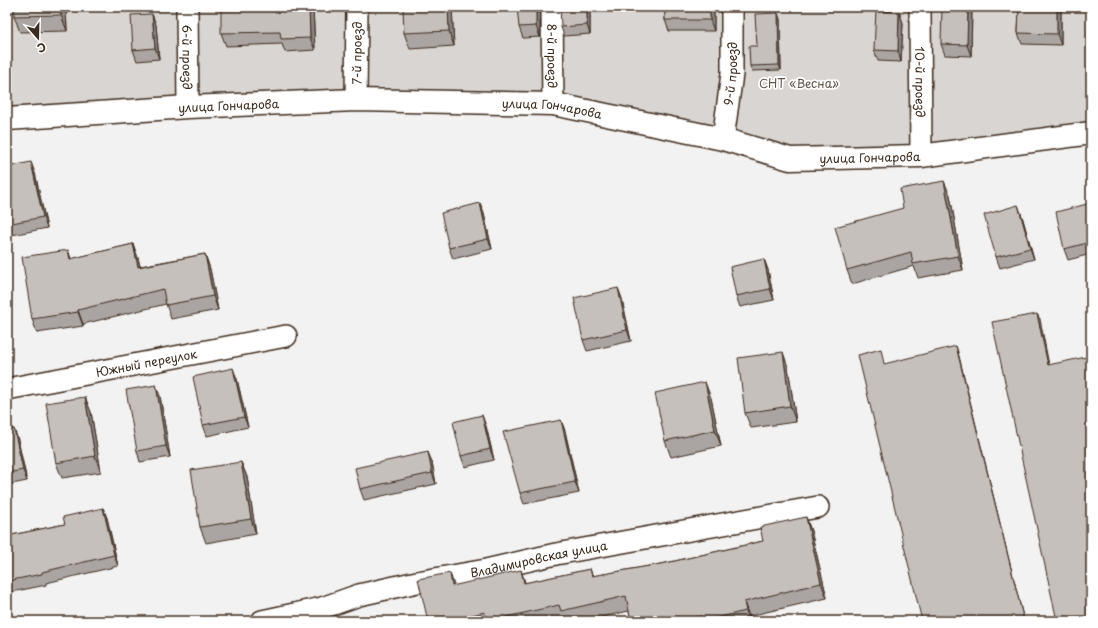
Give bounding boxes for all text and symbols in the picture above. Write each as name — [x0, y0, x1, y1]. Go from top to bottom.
north arrow — [18, 18, 58, 58]
street label: 7-й проезд — [347, 21, 366, 85]
street label: 6-й проезд — [178, 24, 197, 90]
street label: 8-й проезд — [543, 24, 562, 88]
text: С — [35, 38, 48, 57]
street label: 9-й проезд — [719, 42, 741, 107]
street label: 10-й проезд — [911, 46, 930, 118]
park label: СНТ «Весна» — [759, 74, 839, 92]
street label: улица Гончарова — [178, 94, 280, 117]
street label: улица Гончарова — [502, 94, 604, 123]
street label: улица Гончарова — [819, 147, 921, 167]
street label: Южный переулок — [94, 344, 199, 381]
street label: Владимировская улица — [469, 536, 609, 582]

